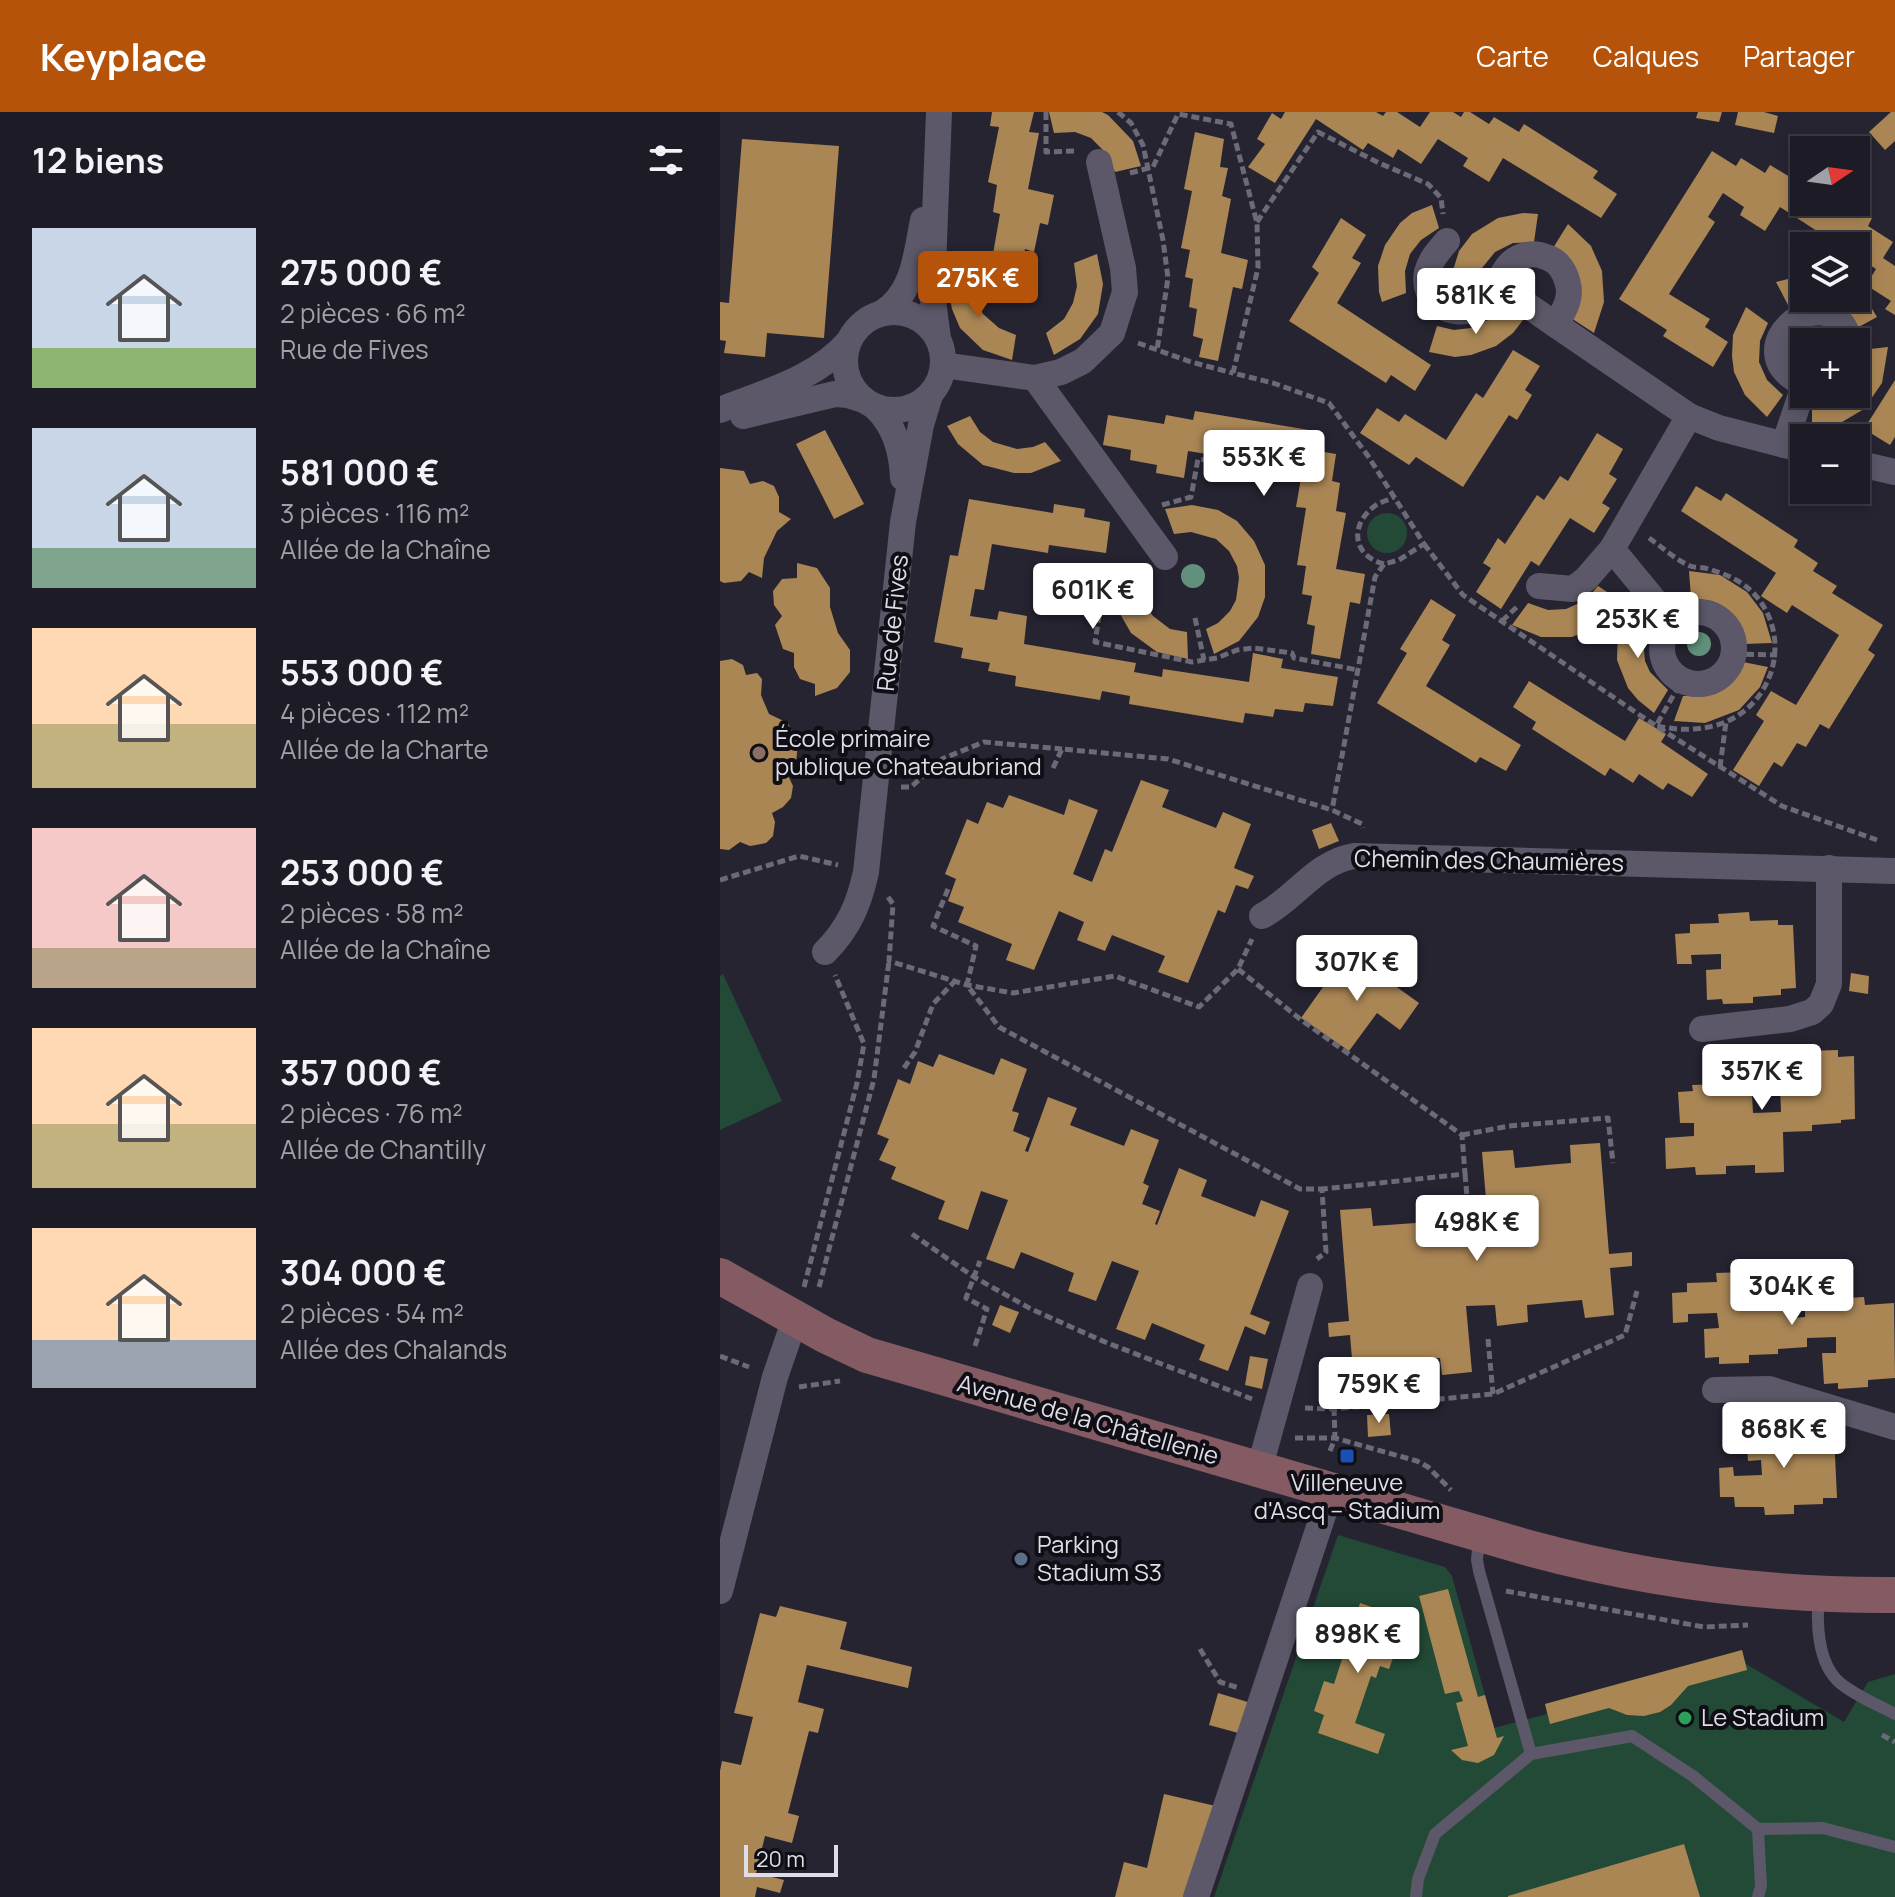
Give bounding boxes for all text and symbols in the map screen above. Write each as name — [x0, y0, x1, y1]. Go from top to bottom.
text: Keyplace — [40, 30, 207, 82]
text: Carte — [1476, 37, 1549, 75]
text: Calques — [1593, 37, 1699, 75]
text: Partager — [1743, 37, 1855, 75]
north arrow — [1790, 136, 1870, 216]
map controls — [1790, 136, 1870, 504]
text: 12 biens — [32, 137, 164, 183]
icon: filters — [644, 138, 688, 182]
button: layers — [1790, 232, 1870, 312]
text: 275 000 € — [280, 249, 442, 295]
pin: 275K € — [913, 251, 1043, 319]
text: 275K € — [936, 259, 1020, 295]
icon: home — [96, 260, 192, 356]
pin: 581K € — [1411, 268, 1541, 336]
text: 581K € — [1435, 276, 1517, 312]
text: 2 pièces · 66 m² — [280, 295, 466, 331]
button: + — [1790, 328, 1870, 408]
text: Rue de Fives — [280, 331, 429, 367]
button: − — [1790, 424, 1870, 504]
pin: 553K € — [1199, 430, 1329, 498]
text: 553K € — [1222, 438, 1306, 474]
text: 581 000 € — [280, 449, 440, 495]
icon: home — [96, 460, 192, 556]
text: 3 pièces · 116 m² — [280, 495, 469, 531]
text: Allée de la Chaîne — [280, 531, 491, 567]
street label: Rue de Fives — [868, 553, 915, 693]
pin: 601K € — [1028, 563, 1158, 631]
text: 601K € — [1051, 571, 1135, 607]
pin: 253K € — [1573, 592, 1703, 660]
text: 253K € — [1595, 600, 1681, 636]
text: 553 000 € — [280, 649, 444, 695]
icon: home — [96, 660, 192, 756]
text: 4 pièces · 112 m² — [280, 695, 469, 731]
place label: École primaire publique Chateaubriand — [775, 721, 1042, 782]
text: Allée de la Charte — [280, 731, 489, 767]
marker: École primaire publique Chateaubriand — [750, 744, 768, 762]
street label: Chemin des Chaumières — [1354, 841, 1624, 878]
text: 253 000 € — [280, 849, 444, 895]
icon: home — [96, 860, 192, 956]
text: 2 pièces · 58 m² — [280, 895, 464, 931]
text: Allée de la Chaîne — [280, 931, 491, 967]
pin: 307K € — [1292, 935, 1422, 1003]
text: 307K € — [1314, 943, 1400, 979]
pin: 357K € — [1697, 1044, 1827, 1112]
text: 357 000 € — [280, 1049, 442, 1095]
text: 357K € — [1720, 1052, 1804, 1088]
icon: home — [96, 1060, 192, 1156]
text: 2 pièces · 76 m² — [280, 1095, 463, 1131]
text: Allée de Chantilly — [280, 1131, 486, 1167]
pin: 498K € — [1412, 1195, 1542, 1263]
text: 498K € — [1434, 1203, 1520, 1239]
text: 304 000 € — [280, 1249, 447, 1295]
pin: 304K € — [1727, 1259, 1857, 1327]
icon: home — [96, 1260, 192, 1356]
text: 304K € — [1748, 1267, 1836, 1303]
text: 2 pièces · 54 m² — [280, 1295, 464, 1331]
text: Allée des Chalands — [280, 1331, 507, 1367]
pin: 759K € — [1314, 1357, 1444, 1425]
street label: Avenue de la Châtellenie — [954, 1365, 1223, 1472]
text: 759K € — [1337, 1365, 1421, 1401]
pin: 868K € — [1719, 1402, 1849, 1470]
text: 868K € — [1740, 1410, 1828, 1446]
marker: Villeneuve d'Ascq – Stadium — [1338, 1447, 1356, 1465]
place label: Villeneuve d'Ascq – Stadium — [1254, 1465, 1440, 1526]
place label: Parking Stadium S3 — [1037, 1527, 1162, 1588]
marker: Parking Stadium S3 — [1012, 1550, 1030, 1568]
pin: 898K € — [1293, 1607, 1423, 1675]
text: 898K € — [1314, 1615, 1402, 1651]
place label: Le Stadium — [1701, 1700, 1824, 1733]
marker: Le Stadium — [1676, 1709, 1694, 1727]
scale bar — [744, 1841, 838, 1877]
text: 20 m — [756, 1844, 805, 1874]

